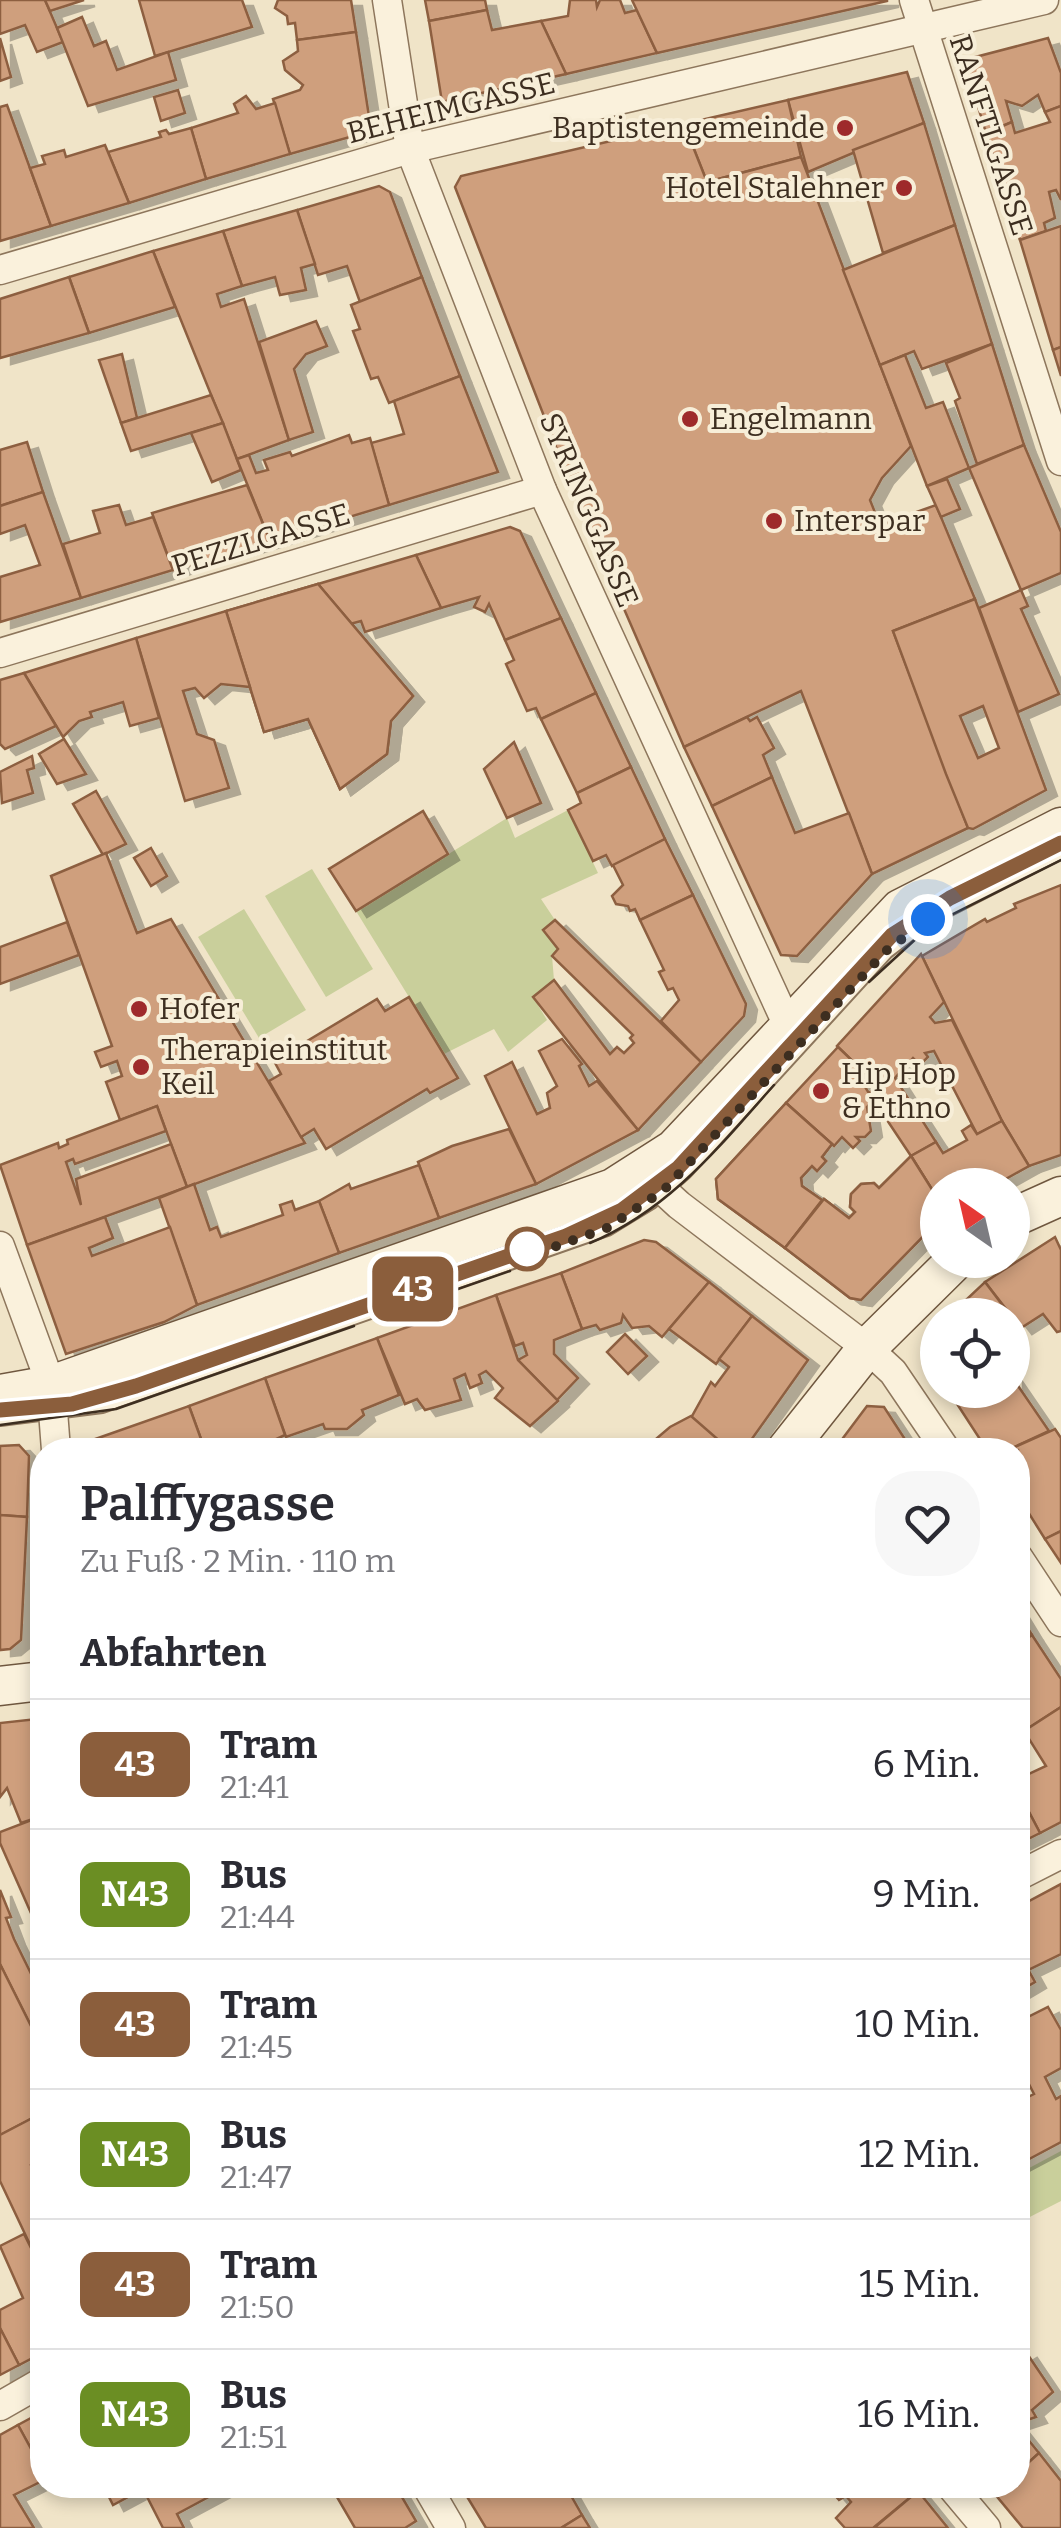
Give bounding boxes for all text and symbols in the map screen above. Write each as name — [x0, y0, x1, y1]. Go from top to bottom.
street label: RANFTLGASSE — [942, 30, 1040, 240]
street label: BEHEIMGASSE — [343, 65, 559, 151]
place label: Baptistengemeinde — [552, 110, 825, 146]
marker: Baptistengemeinde — [834, 117, 856, 139]
place label: Hotel Stalehner — [665, 170, 884, 206]
marker: Hotel Stalehner — [893, 177, 915, 199]
place label: Engelmann — [710, 401, 872, 437]
street label: SYRINGGASSE — [532, 408, 646, 612]
marker: Engelmann — [679, 408, 701, 430]
street label: PEZZLGASSE — [168, 496, 354, 584]
place label: Interspar — [794, 503, 925, 539]
marker: Interspar — [763, 510, 785, 532]
your location — [903, 894, 953, 944]
place label: Hofer — [159, 991, 239, 1027]
marker: Hofer — [128, 998, 150, 1020]
place label: Therapieinstitut Keil — [161, 1032, 388, 1102]
marker: Therapieinstitut Keil — [130, 1056, 152, 1078]
place label: Hip Hop & Ethno — [841, 1056, 956, 1126]
marker: Hip Hop & Ethno — [810, 1080, 832, 1102]
north arrow — [920, 1168, 1030, 1278]
map controls — [920, 1168, 1030, 1408]
unlabelled marker — [506, 1228, 548, 1270]
line badge: 43 — [368, 1256, 458, 1322]
text: 43 — [392, 1268, 434, 1310]
button: locate — [920, 1298, 1030, 1408]
button: heart — [875, 1471, 980, 1576]
text: Palffygasse — [80, 1475, 335, 1533]
text: Zu Fuß · 2 Min. · 110 m — [80, 1542, 395, 1580]
text: Abfahrten — [80, 1630, 266, 1676]
text: Tram — [220, 1722, 317, 1768]
text: 6 Min. — [873, 1741, 980, 1787]
text: 43 — [114, 1743, 156, 1785]
text: 21:41 — [220, 1768, 289, 1806]
text: Bus — [220, 1852, 287, 1898]
text: 9 Min. — [873, 1871, 980, 1917]
text: N43 — [101, 1873, 169, 1915]
text: 21:44 — [220, 1898, 295, 1936]
text: Tram — [220, 1982, 317, 2028]
text: 10 Min. — [855, 2001, 980, 2047]
text: 43 — [114, 2003, 156, 2045]
text: 21:45 — [220, 2028, 293, 2066]
text: Bus — [220, 2112, 287, 2158]
text: 12 Min. — [859, 2131, 980, 2177]
text: N43 — [101, 2133, 169, 2175]
text: 21:47 — [220, 2158, 291, 2196]
text: Tram — [220, 2242, 317, 2288]
text: 15 Min. — [859, 2261, 980, 2307]
text: 43 — [114, 2263, 156, 2305]
text: 21:50 — [220, 2288, 295, 2326]
text: Bus — [220, 2372, 287, 2418]
text: 16 Min. — [857, 2391, 980, 2437]
text: N43 — [101, 2393, 169, 2435]
text: 21:51 — [220, 2418, 287, 2456]

